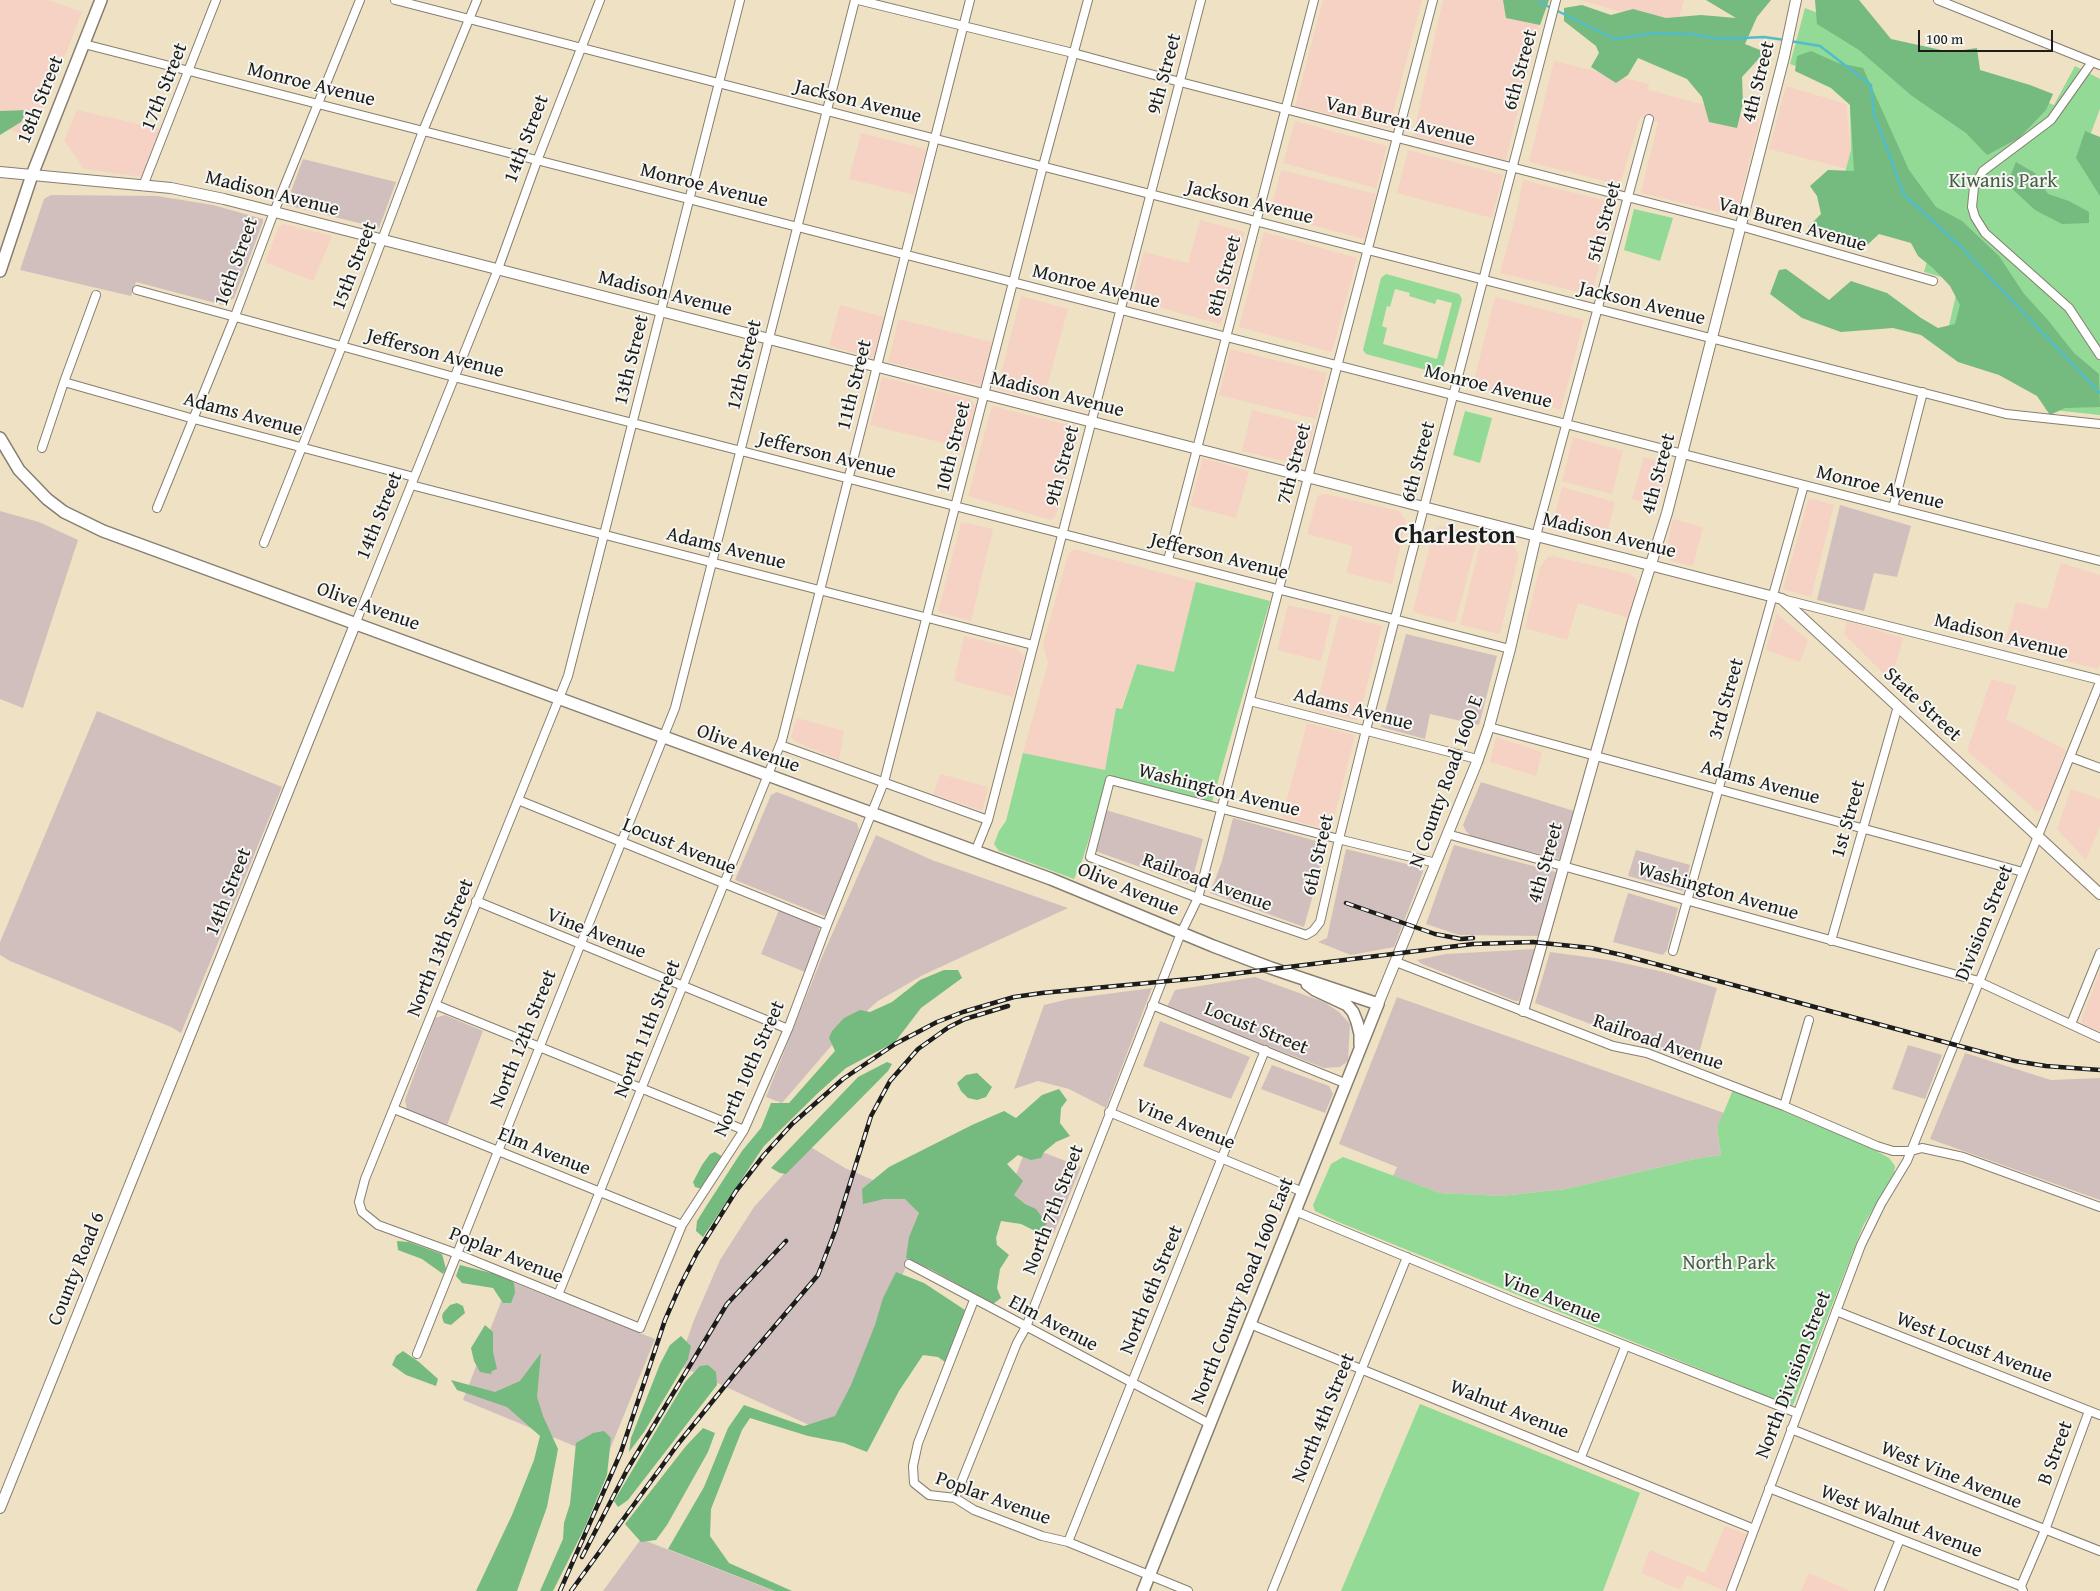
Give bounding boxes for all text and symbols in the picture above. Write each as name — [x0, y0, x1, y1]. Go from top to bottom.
scale bar — [1920, 20, 2055, 52]
street label: 6th Street — [1499, 27, 1543, 113]
text: 100 m — [1926, 28, 1963, 49]
street label: 9th Street — [1143, 31, 1187, 117]
street label: 4th Street — [1737, 39, 1781, 125]
street label: 17th Street — [137, 40, 193, 134]
street label: 18th Street — [13, 53, 69, 147]
street label: Monroe Avenue — [244, 57, 378, 113]
street label: Jackson Avenue — [792, 75, 924, 129]
street label: 14th Street — [499, 91, 555, 187]
street label: Van Buren Avenue — [1323, 92, 1477, 152]
street label: Monroe Avenue — [637, 158, 771, 214]
street label: Madison Avenue — [202, 166, 342, 222]
park label: Kiwanis Park — [1949, 170, 2057, 194]
street label: Jackson Avenue — [1184, 176, 1316, 230]
street label: 5th Street — [1583, 179, 1627, 265]
street label: Van Buren Avenue — [1715, 192, 1869, 258]
street label: 16th Street — [210, 214, 264, 310]
street label: 15th Street — [327, 218, 383, 314]
street label: 8th Street — [1203, 233, 1247, 319]
street label: Monroe Avenue — [1029, 259, 1163, 315]
street label: Madison Avenue — [595, 266, 735, 322]
street label: Jackson Avenue — [1576, 277, 1708, 331]
street label: 13th Street — [609, 312, 655, 408]
street label: 12th Street — [722, 317, 768, 413]
street label: Jefferson Avenue — [364, 324, 506, 384]
street label: 11th Street — [832, 337, 878, 433]
street label: Monroe Avenue — [1421, 359, 1555, 415]
street label: Madison Avenue — [987, 367, 1127, 423]
street label: Adams Avenue — [181, 388, 305, 442]
street label: 10th Street — [931, 399, 977, 495]
street label: 6th Street — [1397, 419, 1441, 505]
street label: 7th Street — [1273, 421, 1317, 507]
street label: 9th Street — [1041, 423, 1085, 509]
street label: Jefferson Avenue — [756, 427, 898, 485]
street label: 4th Street — [1637, 431, 1681, 517]
street label: Monroe Avenue — [1813, 460, 1947, 516]
street label: 14th Street — [352, 469, 408, 563]
street label: Madison Avenue — [1539, 508, 1679, 564]
district label: Charleston — [1394, 522, 1516, 552]
street label: Adams Avenue — [664, 523, 788, 575]
street label: Jefferson Avenue — [1148, 528, 1290, 586]
street label: Olive Avenue — [313, 577, 423, 637]
street label: Madison Avenue — [1931, 609, 2071, 665]
street label: 3rd Street — [1704, 656, 1750, 742]
street label: State Street — [1878, 663, 1966, 747]
street label: Adams Avenue — [1291, 684, 1415, 736]
street label: N County Road 1600 E — [1405, 693, 1489, 871]
street label: Olive Avenue — [693, 719, 803, 779]
street label: Adams Avenue — [1698, 756, 1822, 810]
street label: Washington Avenue — [1136, 759, 1302, 823]
street label: 1st Street — [1826, 777, 1872, 861]
street label: 6th Street — [1298, 812, 1340, 898]
street label: Locust Avenue — [619, 813, 739, 881]
street label: 4th Street — [1523, 820, 1569, 906]
street label: 14th Street — [201, 845, 257, 939]
street label: Railroad Avenue — [1139, 848, 1275, 918]
street label: Olive Avenue — [1074, 858, 1182, 922]
street label: Washington Avenue — [1635, 858, 1801, 926]
street label: Division Street — [1951, 861, 2019, 985]
street label: North 13th Street — [402, 875, 480, 1021]
street label: Vine Avenue — [543, 903, 649, 965]
street label: North 11th Street — [609, 956, 687, 1102]
street label: North 12th Street — [485, 966, 563, 1112]
street label: North 10th Street — [709, 997, 791, 1141]
street label: Locust Street — [1201, 997, 1311, 1061]
street label: Railroad Avenue — [1590, 1009, 1726, 1077]
street label: Vine Avenue — [1132, 1094, 1238, 1156]
street label: Elm Avenue — [494, 1123, 594, 1181]
street label: North 7th Street — [1018, 1142, 1090, 1278]
street label: North County Road 1600 East — [1186, 1174, 1300, 1408]
street label: County Road 6 — [43, 1209, 111, 1329]
street label: Poplar Avenue — [445, 1222, 567, 1290]
street label: North 6th Street — [1115, 1222, 1189, 1358]
park label: North Park — [1683, 1252, 1775, 1276]
street label: Vine Avenue — [1498, 1268, 1604, 1330]
street label: North Division Street — [1751, 1288, 1837, 1462]
street label: Elm Avenue — [1004, 1290, 1102, 1358]
street label: West Locust Avenue — [1892, 1307, 2056, 1389]
street label: North 4th Street — [1287, 1350, 1361, 1486]
street label: Walnut Avenue — [1446, 1375, 1572, 1445]
street label: B Street — [2033, 1418, 2079, 1488]
street label: West Vine Avenue — [1877, 1437, 2025, 1515]
street label: Poplar Avenue — [932, 1467, 1054, 1531]
street label: West Walnut Avenue — [1817, 1480, 1985, 1564]

